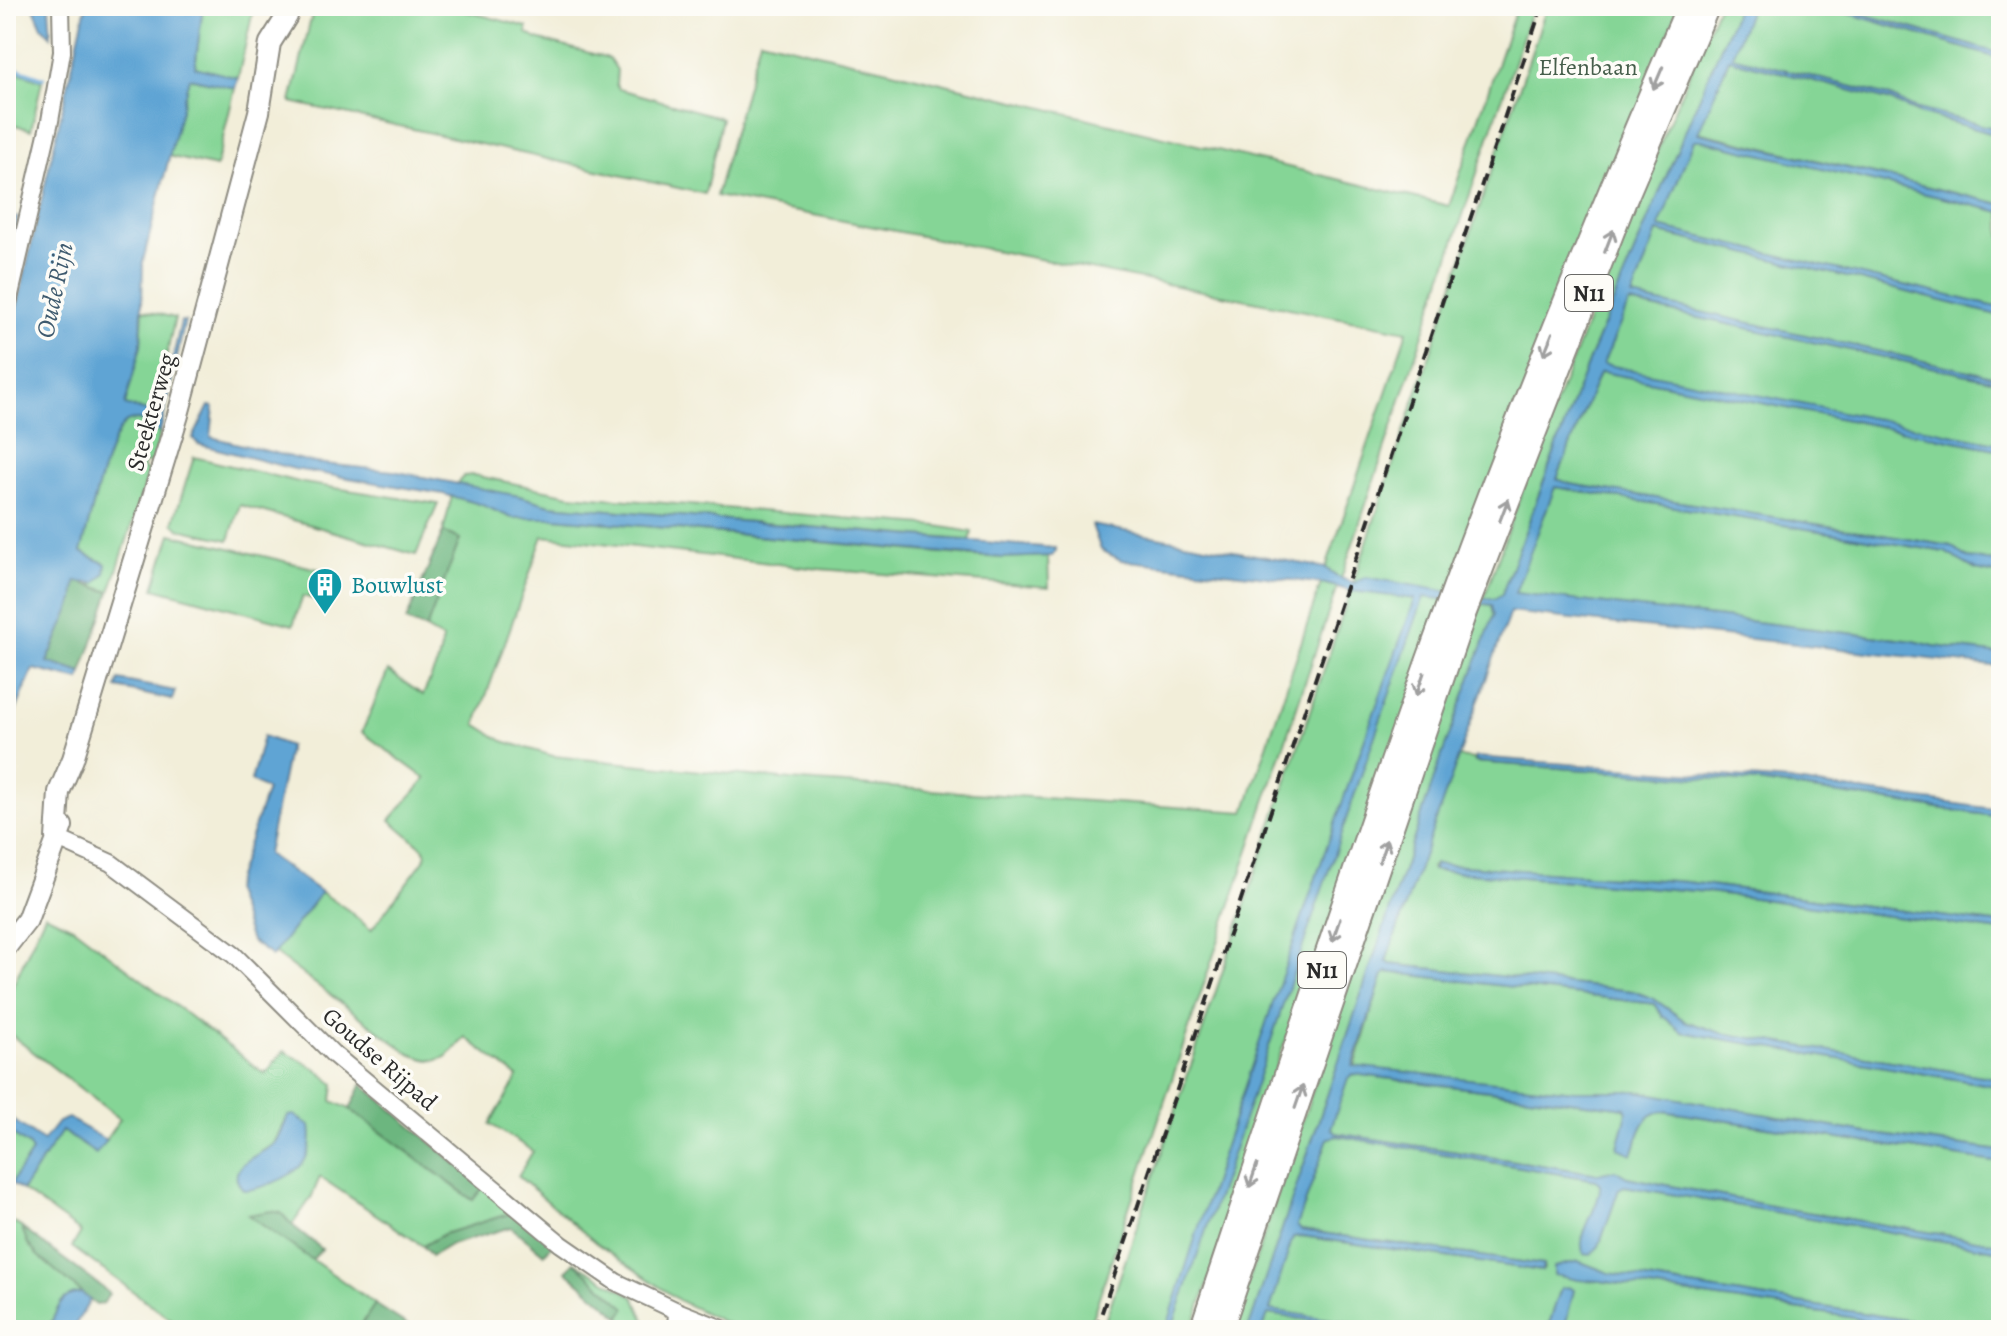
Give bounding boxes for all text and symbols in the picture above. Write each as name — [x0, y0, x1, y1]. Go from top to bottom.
park label: Elfenbaan — [1538, 51, 1638, 83]
one-way arrow — [1649, 65, 1664, 90]
one-way arrow — [1603, 229, 1617, 254]
water label: Oude Rijn — [27, 239, 82, 341]
road number: N11 — [1565, 275, 1613, 311]
one-way arrow — [1540, 331, 1554, 356]
street label: Steekterweg — [119, 349, 183, 475]
one-way arrow — [1498, 498, 1512, 523]
building icon: Bouwlust — [306, 566, 344, 616]
place label: Bouwlust — [351, 569, 443, 601]
one-way arrow — [1411, 671, 1426, 696]
one-way arrow — [1376, 838, 1391, 863]
one-way arrow — [1327, 917, 1342, 942]
road number: N11 — [1298, 952, 1346, 988]
street label: Goudse Rijpad — [316, 1000, 444, 1118]
one-way arrow — [1292, 1084, 1307, 1109]
one-way arrow — [1244, 1163, 1259, 1188]

